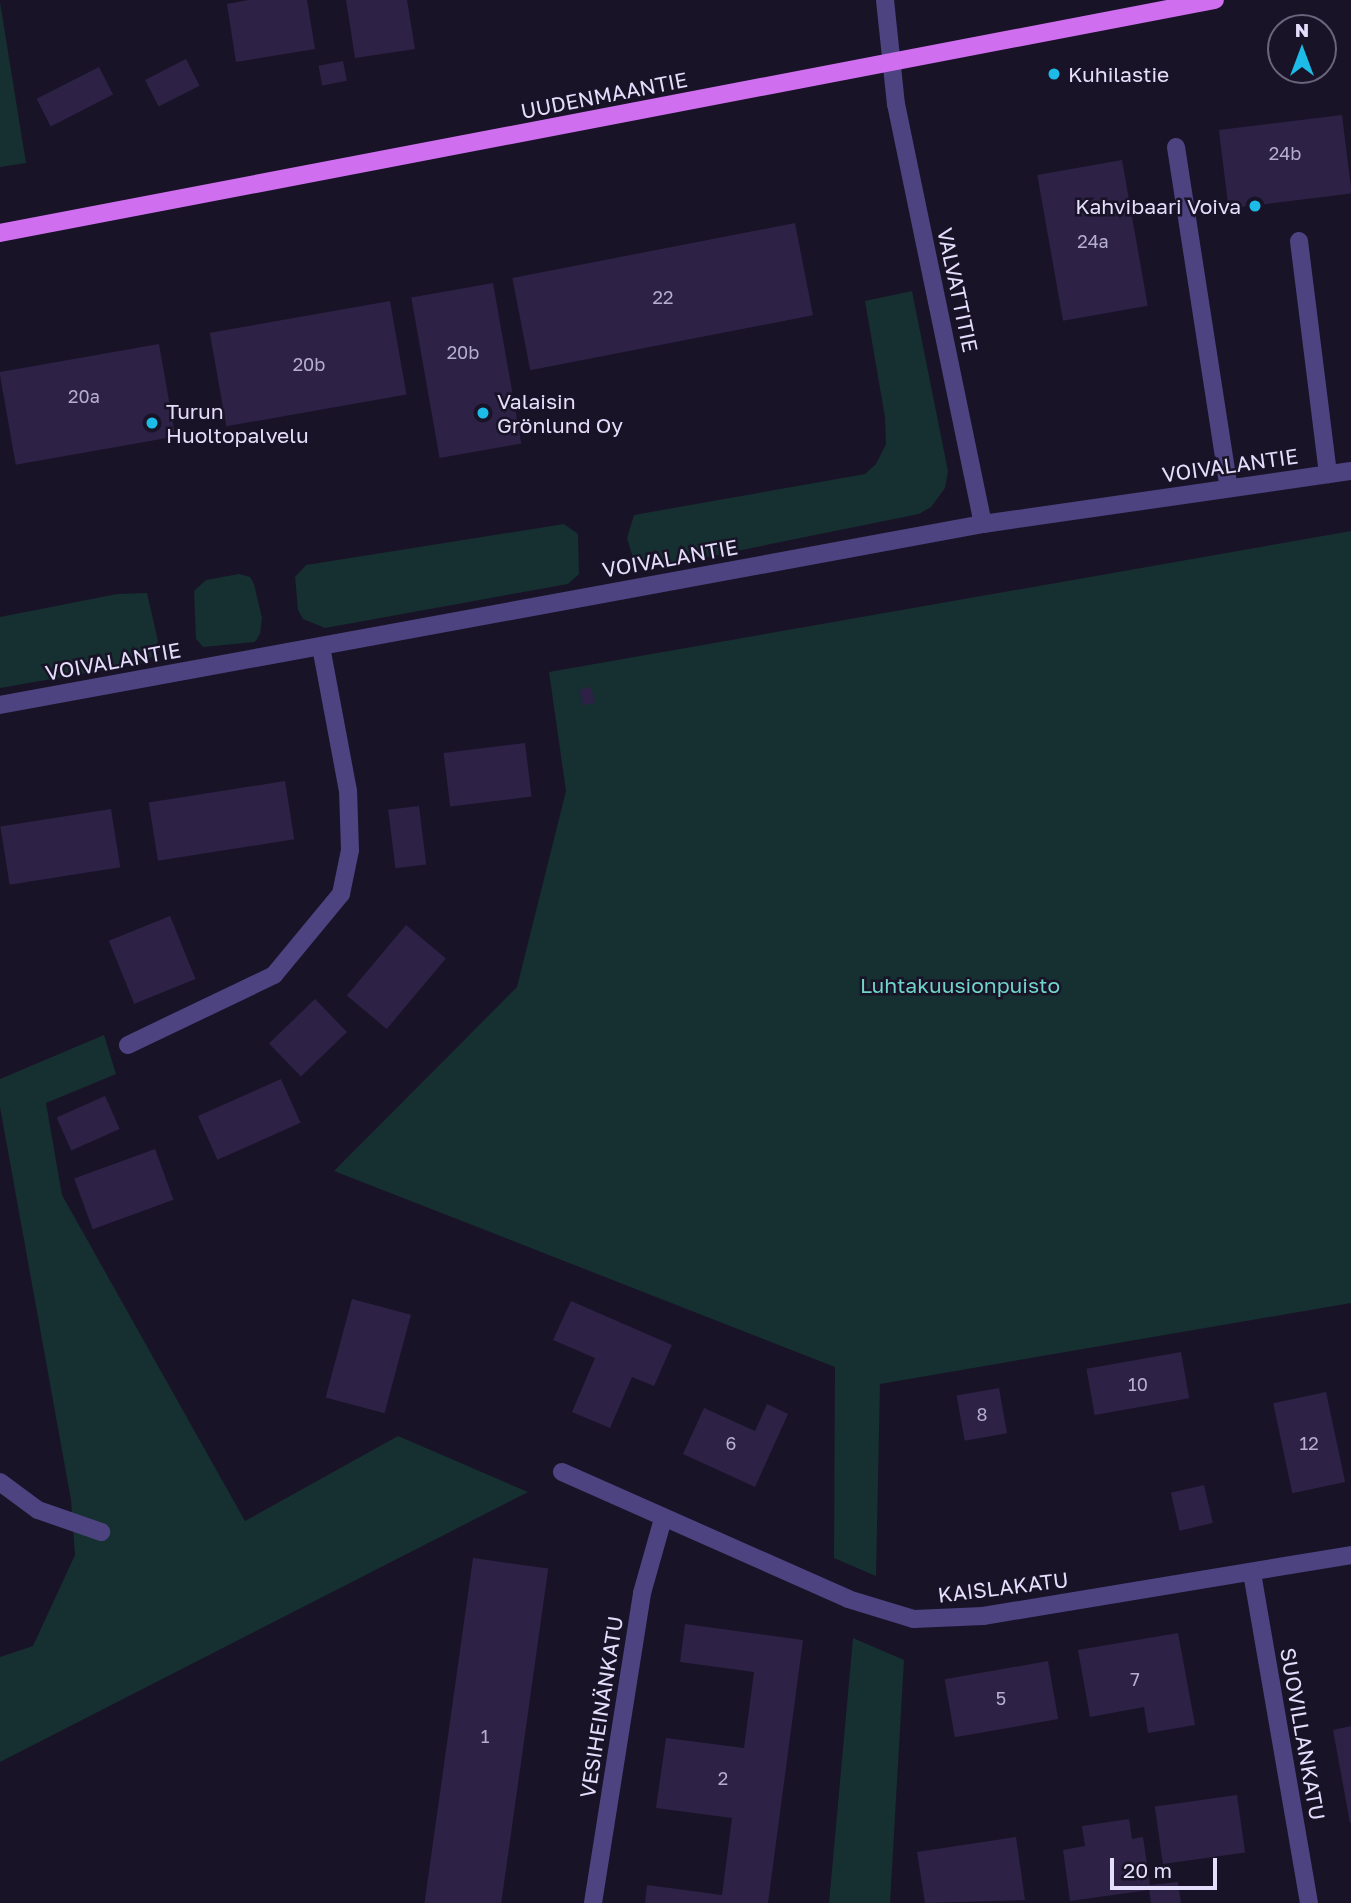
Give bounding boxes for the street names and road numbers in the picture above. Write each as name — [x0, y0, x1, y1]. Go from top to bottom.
street label: UUDENMAANTIE — [519, 66, 689, 124]
street label: VALVATTITIE — [933, 225, 983, 355]
street label: VOIVALANTIE — [1160, 443, 1300, 487]
street label: VOIVALANTIE — [600, 534, 740, 582]
street label: VOIVALANTIE — [43, 637, 183, 685]
street label: KAISLAKATU — [936, 1566, 1070, 1608]
street label: VESIHEINÄNKATU — [574, 1614, 628, 1800]
street label: SUOVILLANKATU — [1275, 1646, 1331, 1822]

